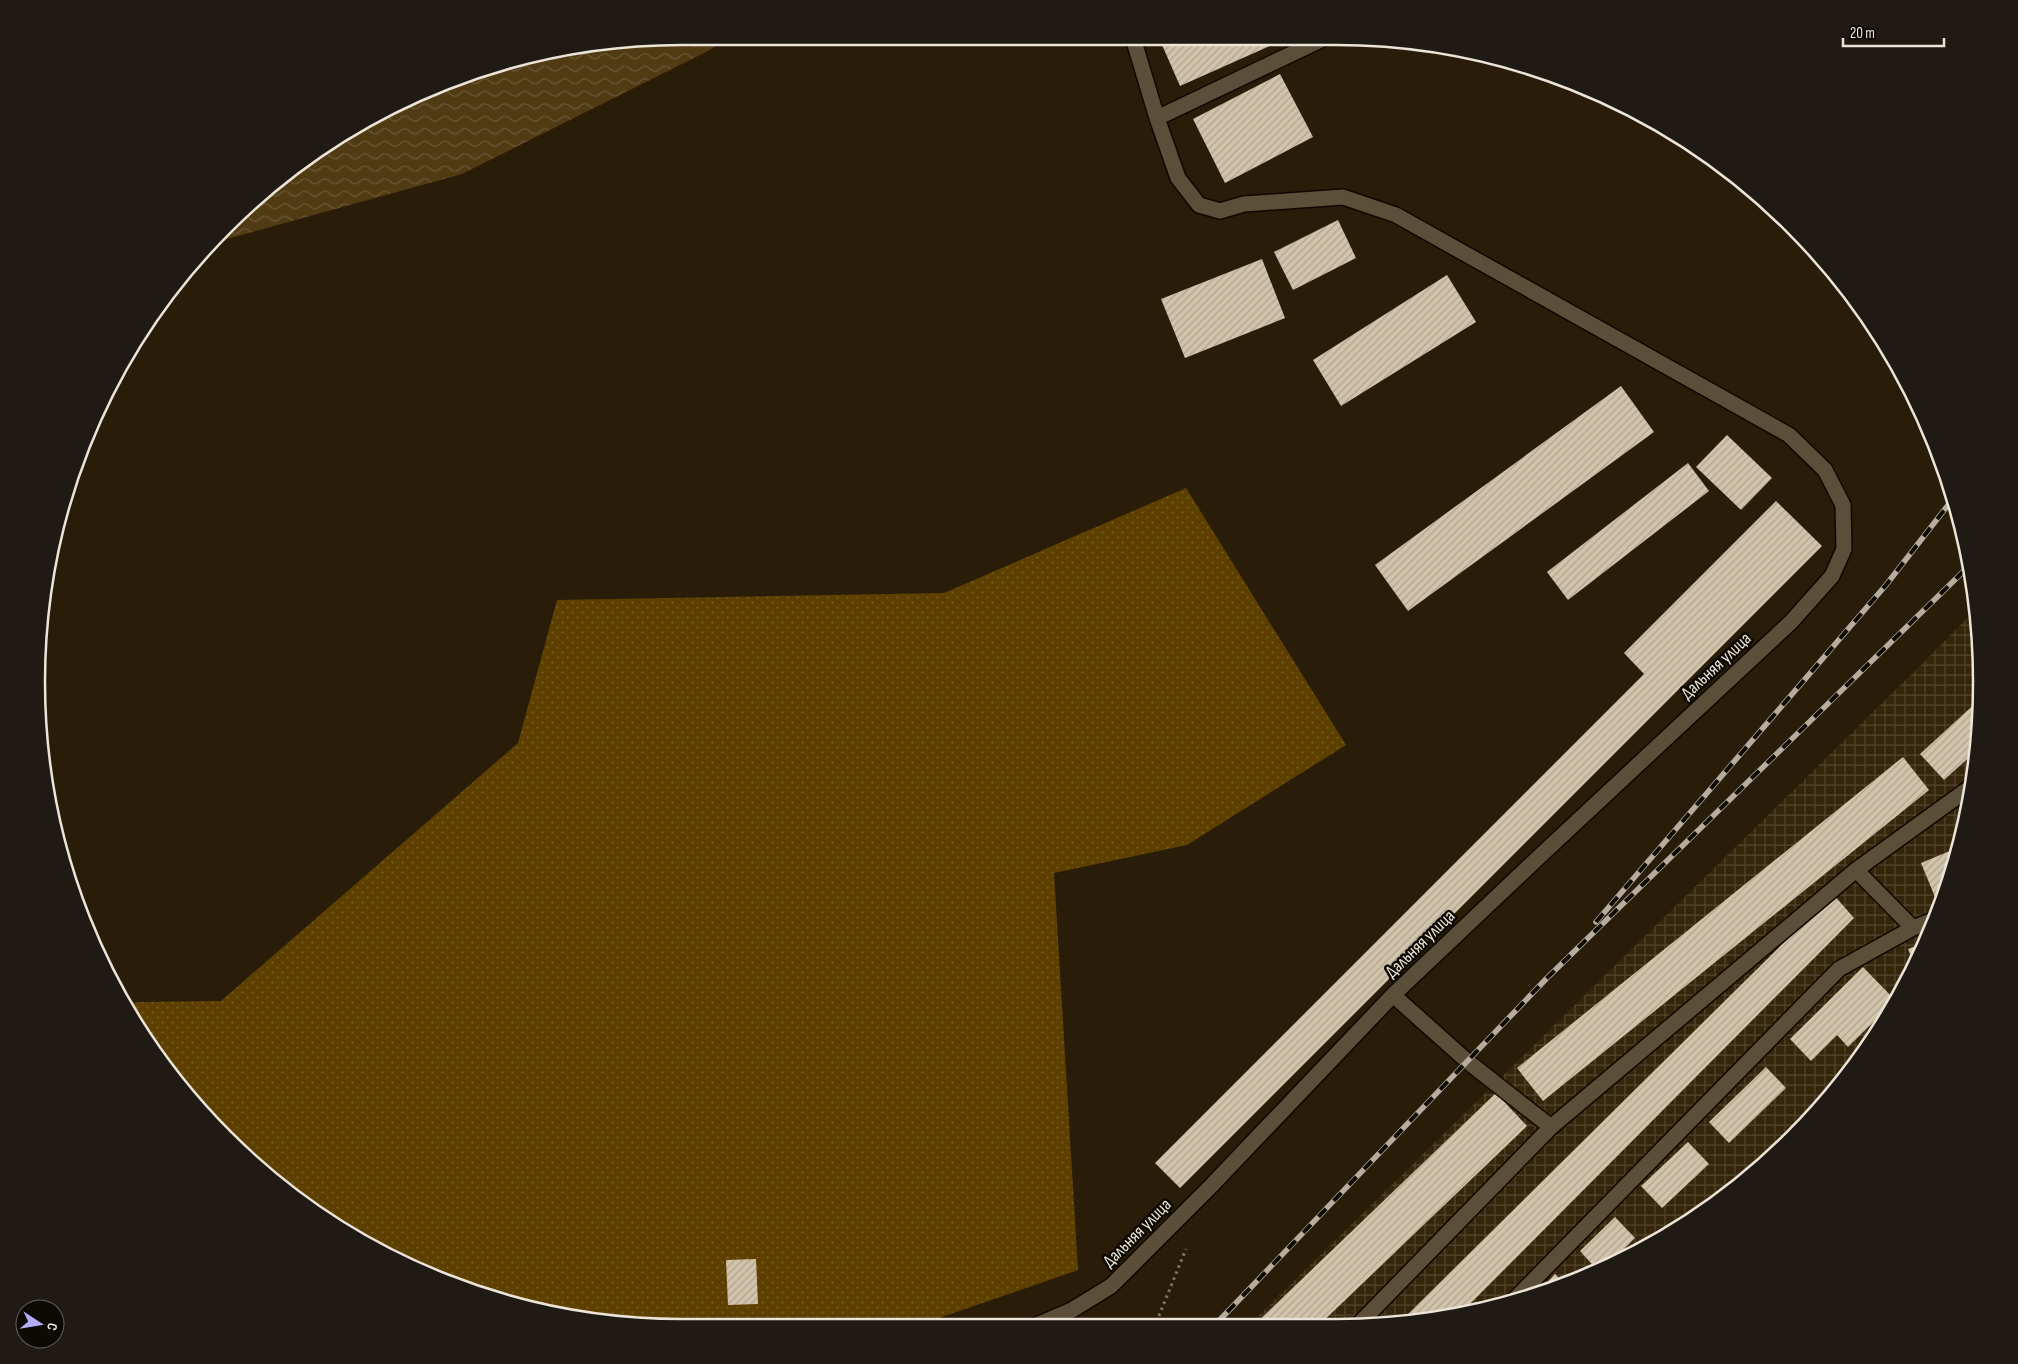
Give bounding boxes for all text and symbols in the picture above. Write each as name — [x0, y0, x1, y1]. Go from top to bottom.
scale bar — [1843, 15, 1944, 47]
text: 20 m — [1850, 24, 1875, 43]
street label: Дальняя улица — [1677, 628, 1756, 704]
street label: Дальняя улица — [1381, 906, 1459, 982]
street label: Дальняя улица — [1098, 1194, 1176, 1272]
north arrow — [15, 1299, 65, 1349]
text: С — [43, 1321, 61, 1332]

